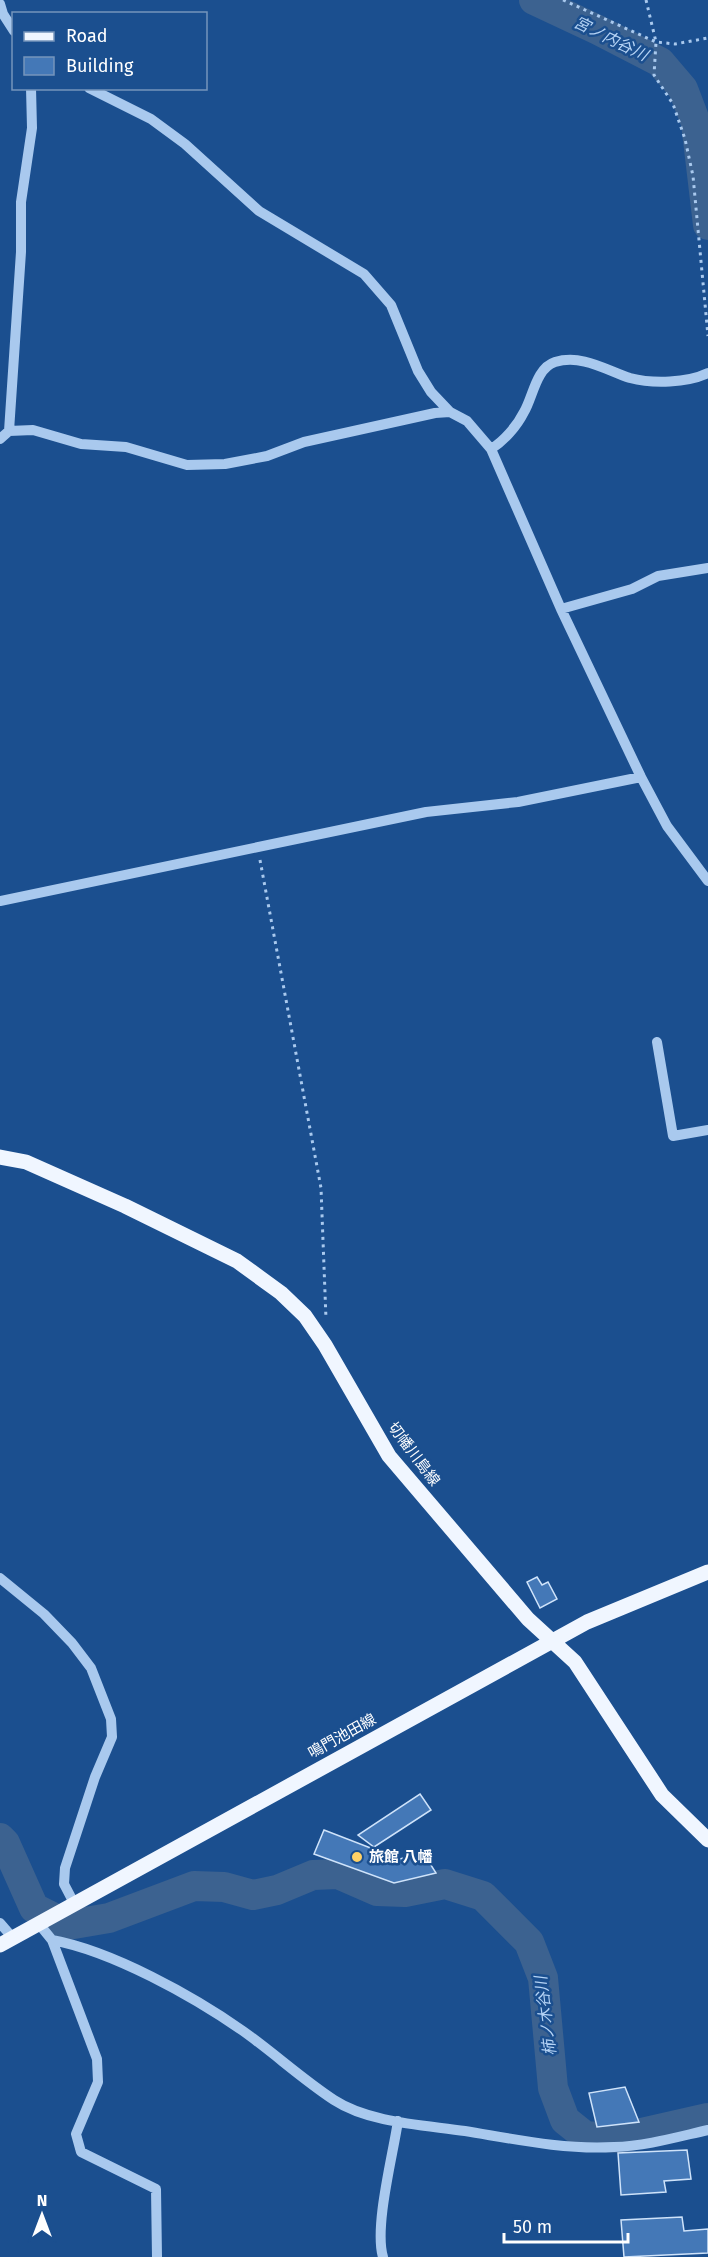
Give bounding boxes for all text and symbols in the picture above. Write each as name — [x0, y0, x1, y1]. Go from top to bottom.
legend — [12, 12, 207, 90]
water label: 宮ノ内谷川 — [571, 12, 653, 65]
text: Road — [66, 25, 108, 47]
text: Building — [66, 55, 134, 77]
street label: 切幡川島線 — [384, 1419, 444, 1489]
street label: 鳴門池田線 — [305, 1710, 379, 1762]
place label: 旅館 八幡 — [369, 1848, 433, 1866]
marker: 旅館 八幡 — [350, 1850, 364, 1864]
water label: 柿ノ木谷川 — [531, 1973, 560, 2057]
north arrow — [12, 2185, 72, 2245]
text: N — [37, 2191, 47, 2210]
scale bar — [504, 2206, 628, 2244]
text: 50 m — [513, 2216, 552, 2238]

